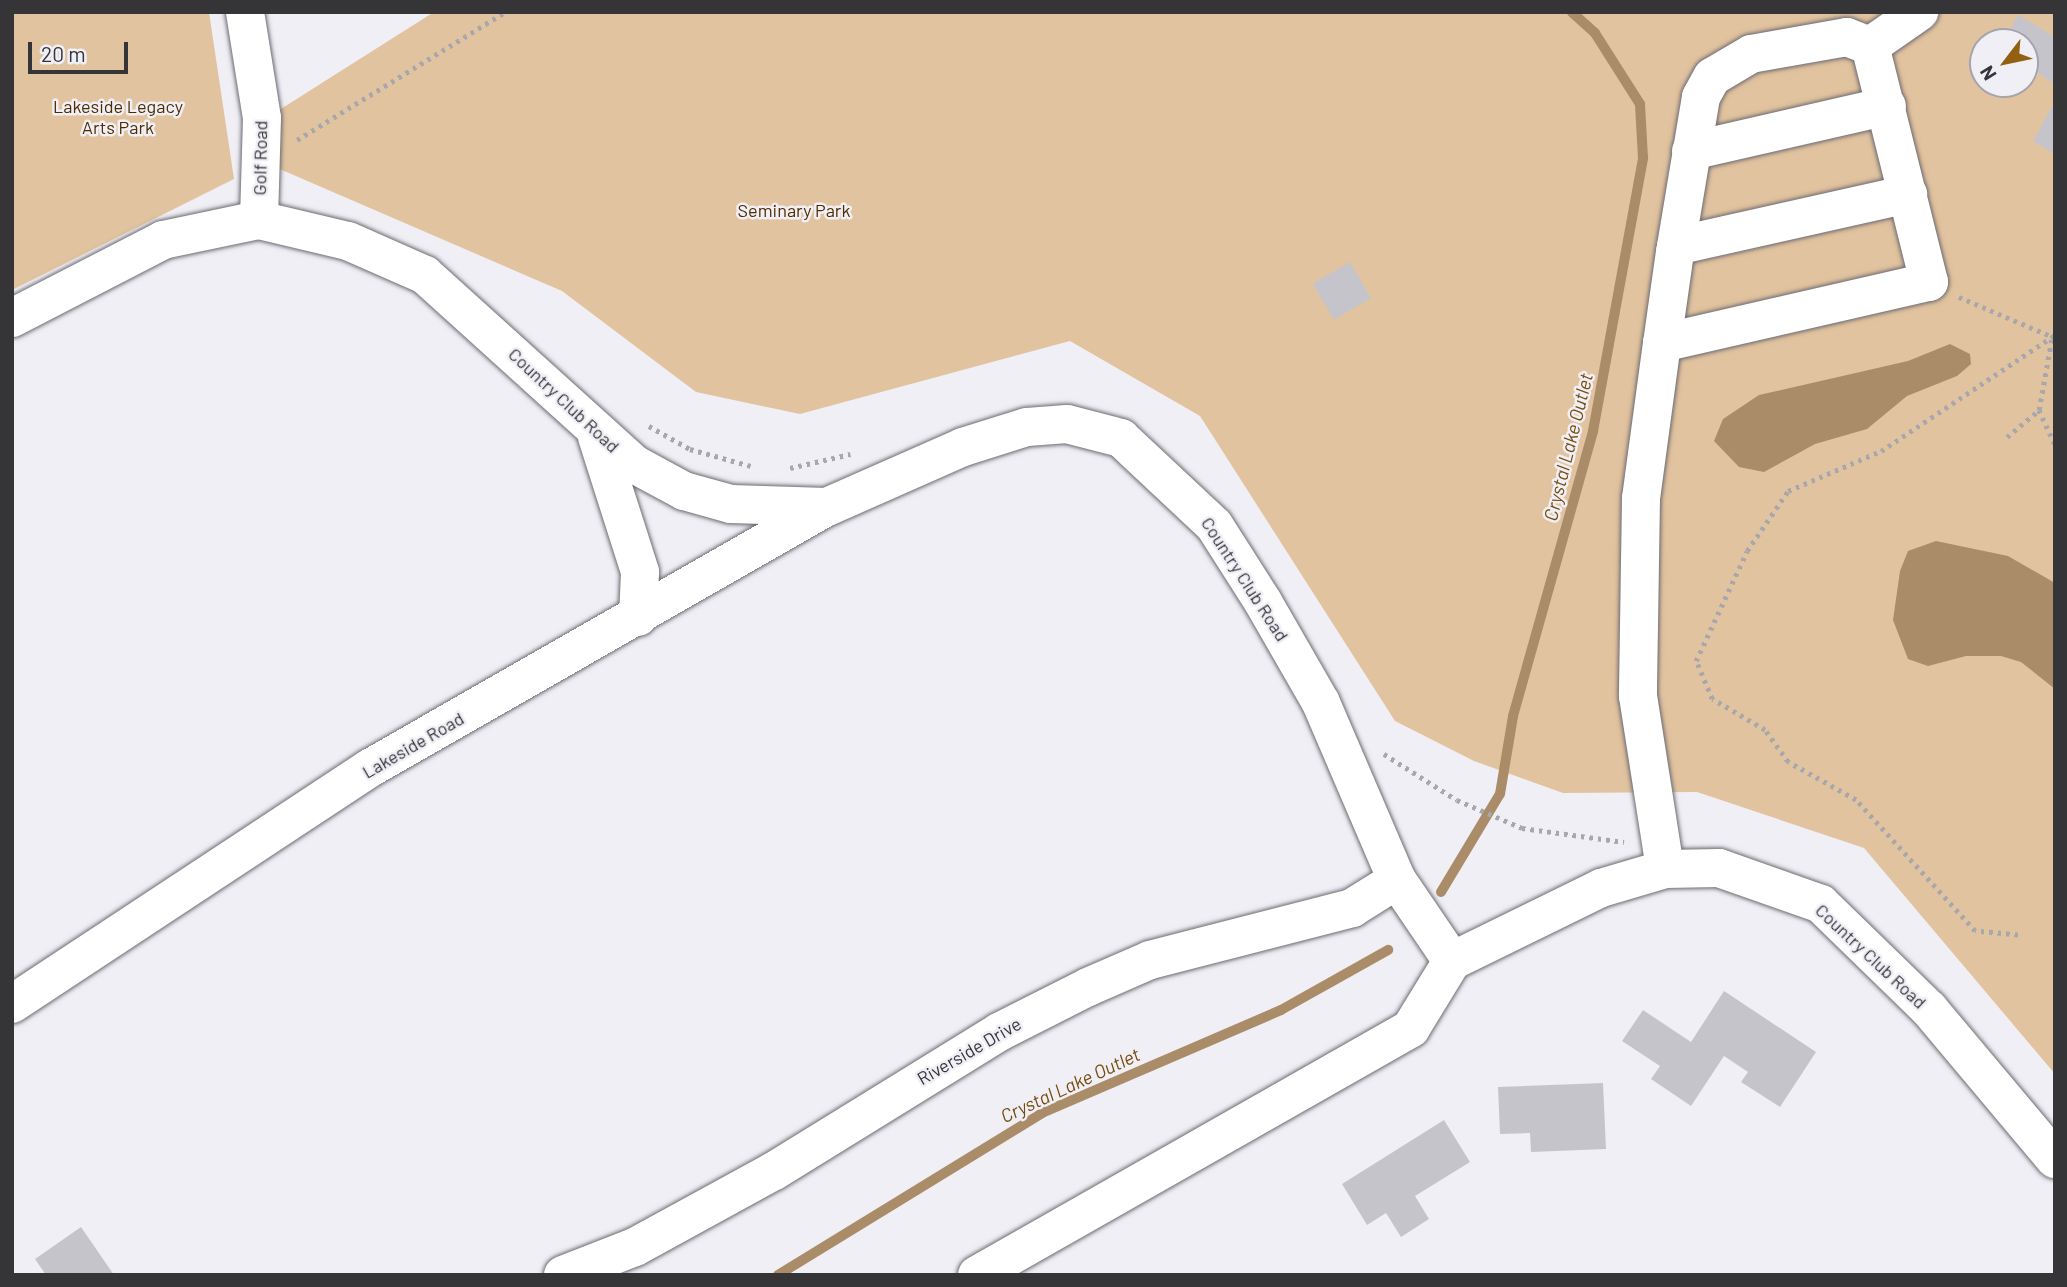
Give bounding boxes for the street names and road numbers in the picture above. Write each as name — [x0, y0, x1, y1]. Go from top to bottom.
street label: Golf Road — [249, 120, 271, 196]
street label: Country Club Road — [504, 343, 624, 457]
street label: Country Club Road — [1197, 513, 1293, 645]
street label: Lakeside Road — [358, 707, 468, 783]
street label: Country Club Road — [1811, 899, 1931, 1013]
street label: Riverside Drive — [913, 1013, 1025, 1089]

